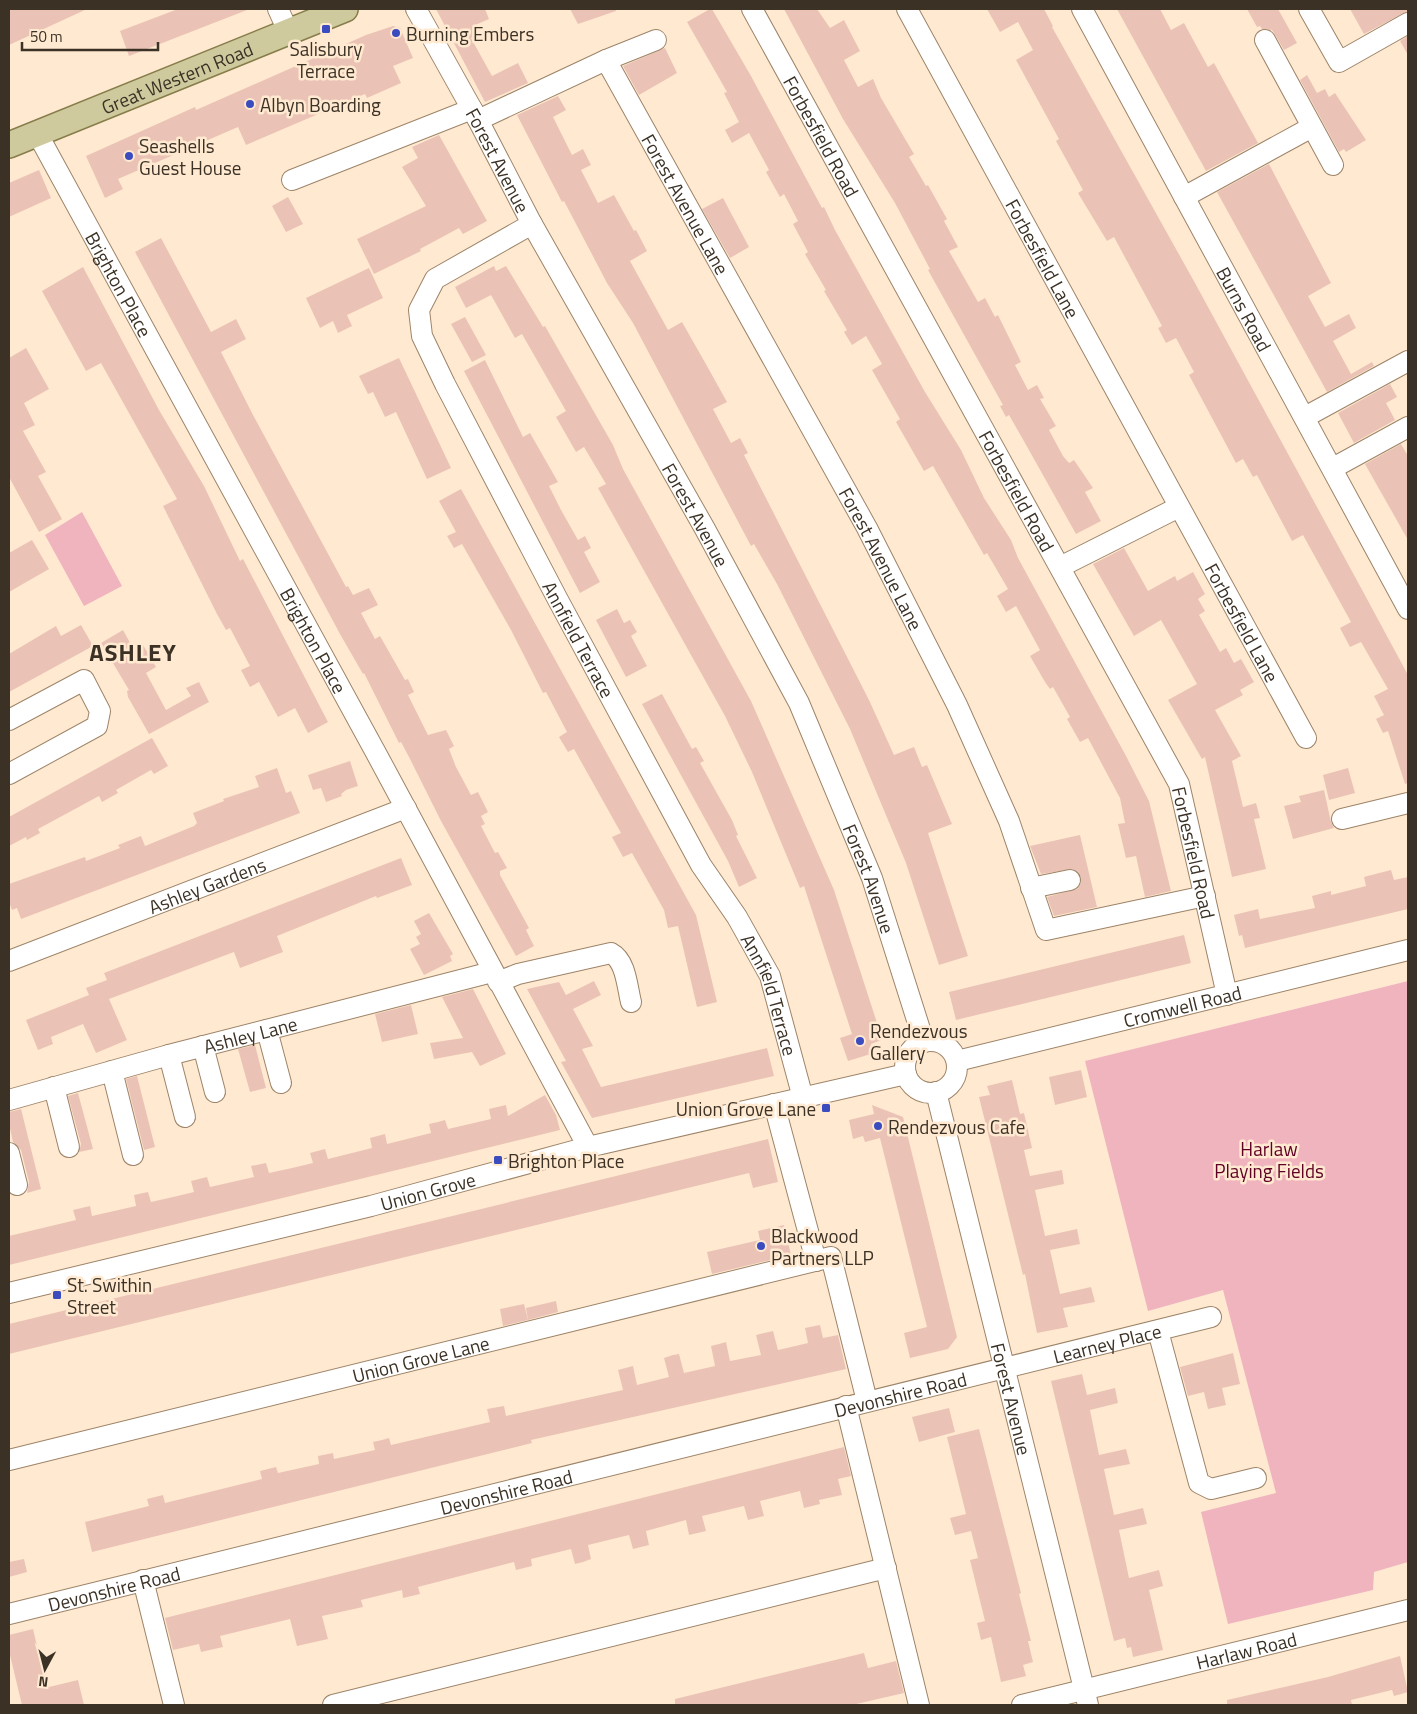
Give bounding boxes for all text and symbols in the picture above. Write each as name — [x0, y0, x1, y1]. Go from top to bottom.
place label: Burning Embers — [406, 19, 534, 48]
scale bar — [22, 20, 159, 52]
marker: Salisbury Terrace — [320, 23, 332, 35]
text: 50 m — [30, 25, 63, 48]
marker: Burning Embers — [390, 27, 402, 39]
street label: Great Western Road — [97, 33, 257, 121]
place label: Salisbury Terrace — [289, 34, 363, 85]
street label: Forbesfield Road — [777, 70, 867, 202]
place label: Albyn Boarding — [260, 90, 381, 119]
marker: Albyn Boarding — [244, 98, 256, 110]
street label: Forest Avenue — [459, 102, 538, 217]
street label: Forest Avenue Lane — [635, 128, 737, 280]
place label: Seashells Guest House — [139, 131, 241, 182]
marker: Seashells Guest House — [123, 150, 135, 162]
street label: Forbesfield Lane — [999, 193, 1088, 323]
street label: Brighton Place — [79, 226, 160, 342]
street label: Burns Road — [1210, 261, 1280, 356]
street label: Forbesfield Road — [972, 425, 1063, 557]
street label: Forest Avenue — [656, 457, 737, 571]
street label: Forest Avenue Lane — [832, 482, 931, 635]
street label: Forbesfield Lane — [1198, 557, 1287, 687]
street label: Annfield Terrace — [536, 576, 622, 703]
street label: Brighton Place — [274, 582, 355, 698]
district label: ASHLEY — [89, 634, 177, 670]
street label: Forbesfield Road — [1165, 784, 1224, 921]
street label: Forest Avenue — [836, 819, 903, 937]
street label: Ashley Gardens — [144, 849, 270, 921]
street label: Annfield Terrace — [734, 928, 805, 1059]
street label: Cromwell Road — [1120, 977, 1244, 1034]
street label: Ashley Lane — [200, 1008, 300, 1060]
place label: Rendezvous Gallery — [870, 1016, 968, 1067]
marker: Rendezvous Gallery — [854, 1035, 866, 1047]
place label: Union Grove Lane — [676, 1094, 816, 1123]
marker: Union Grove Lane — [820, 1102, 832, 1114]
place label: Rendezvous Cafe — [888, 1112, 1025, 1141]
marker: Rendezvous Cafe — [872, 1120, 884, 1132]
park label: Harlaw Playing Fields — [1214, 1134, 1324, 1185]
place label: Brighton Place — [508, 1146, 624, 1175]
marker: Brighton Place — [492, 1154, 504, 1166]
street label: Union Grove — [377, 1164, 479, 1217]
place label: Blackwood Partners LLP — [771, 1221, 874, 1272]
marker: Blackwood Partners LLP — [755, 1240, 767, 1252]
place label: St. Swithin Street — [67, 1270, 152, 1321]
marker: St. Swithin Street — [51, 1289, 63, 1301]
street label: Learney Place — [1050, 1315, 1164, 1370]
street label: Union Grove Lane — [349, 1327, 492, 1389]
street label: Forest Avenue — [984, 1339, 1040, 1458]
street label: Devonshire Road — [831, 1363, 969, 1424]
street label: Devonshire Road — [437, 1461, 575, 1522]
street label: Devonshire Road — [45, 1558, 183, 1618]
street label: Harlaw Road — [1193, 1623, 1300, 1676]
north arrow — [20, 1644, 70, 1694]
text: N — [37, 1671, 49, 1693]

